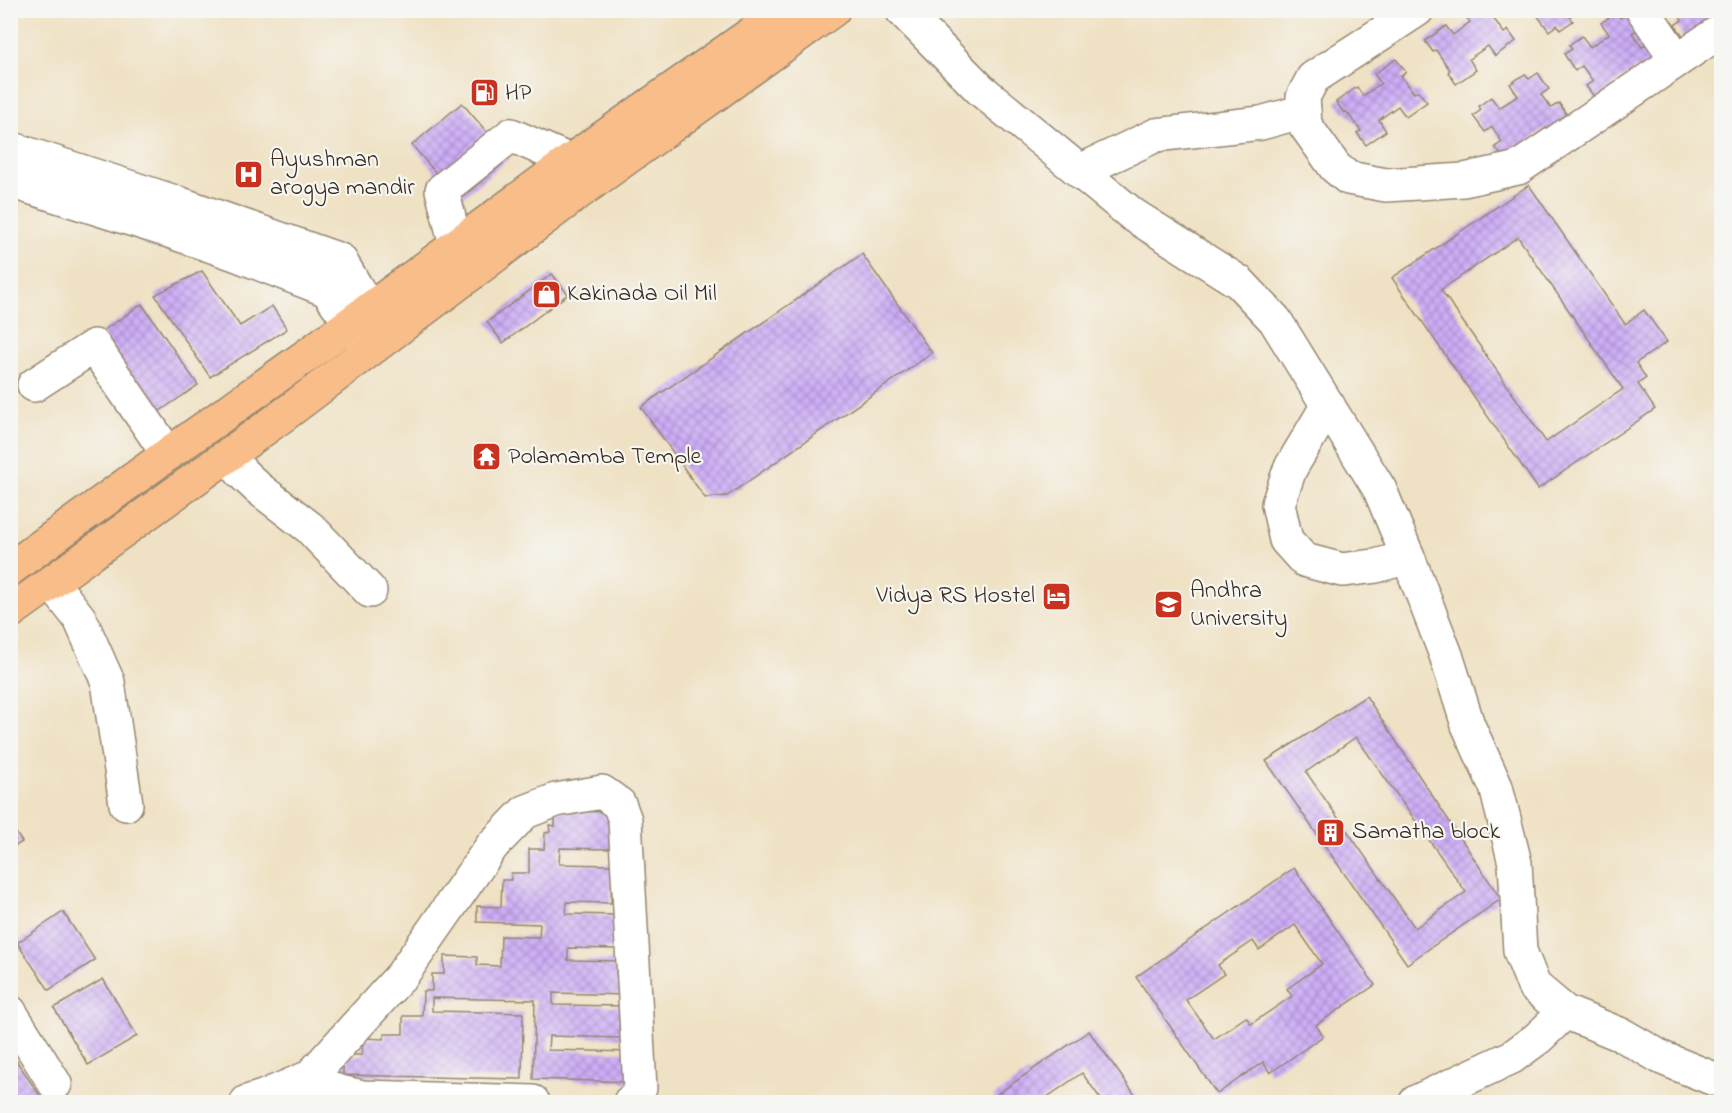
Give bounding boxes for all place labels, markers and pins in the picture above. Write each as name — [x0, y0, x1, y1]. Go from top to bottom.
place label: HP — [505, 76, 532, 111]
fuel station icon: HP — [468, 77, 500, 109]
place label: Ayushman arogya mandir — [270, 143, 415, 207]
hospital icon: Ayushman arogya mandir — [233, 158, 265, 190]
place label: Kakinada Oil Mil — [567, 277, 717, 312]
shop icon: Kakinada Oil Mil — [530, 278, 562, 310]
place label: Polamamba Temple — [508, 440, 702, 475]
temple icon: Polamamba Temple — [471, 441, 503, 473]
place label: Andhra University — [1190, 574, 1287, 638]
place label: Vidya RS Hostel — [875, 579, 1035, 615]
hotel icon: Vidya RS Hostel — [1040, 580, 1072, 612]
school or university icon: Andhra University — [1153, 589, 1185, 621]
place label: Samatha block — [1352, 815, 1500, 850]
building icon: Samatha block — [1315, 816, 1347, 848]

